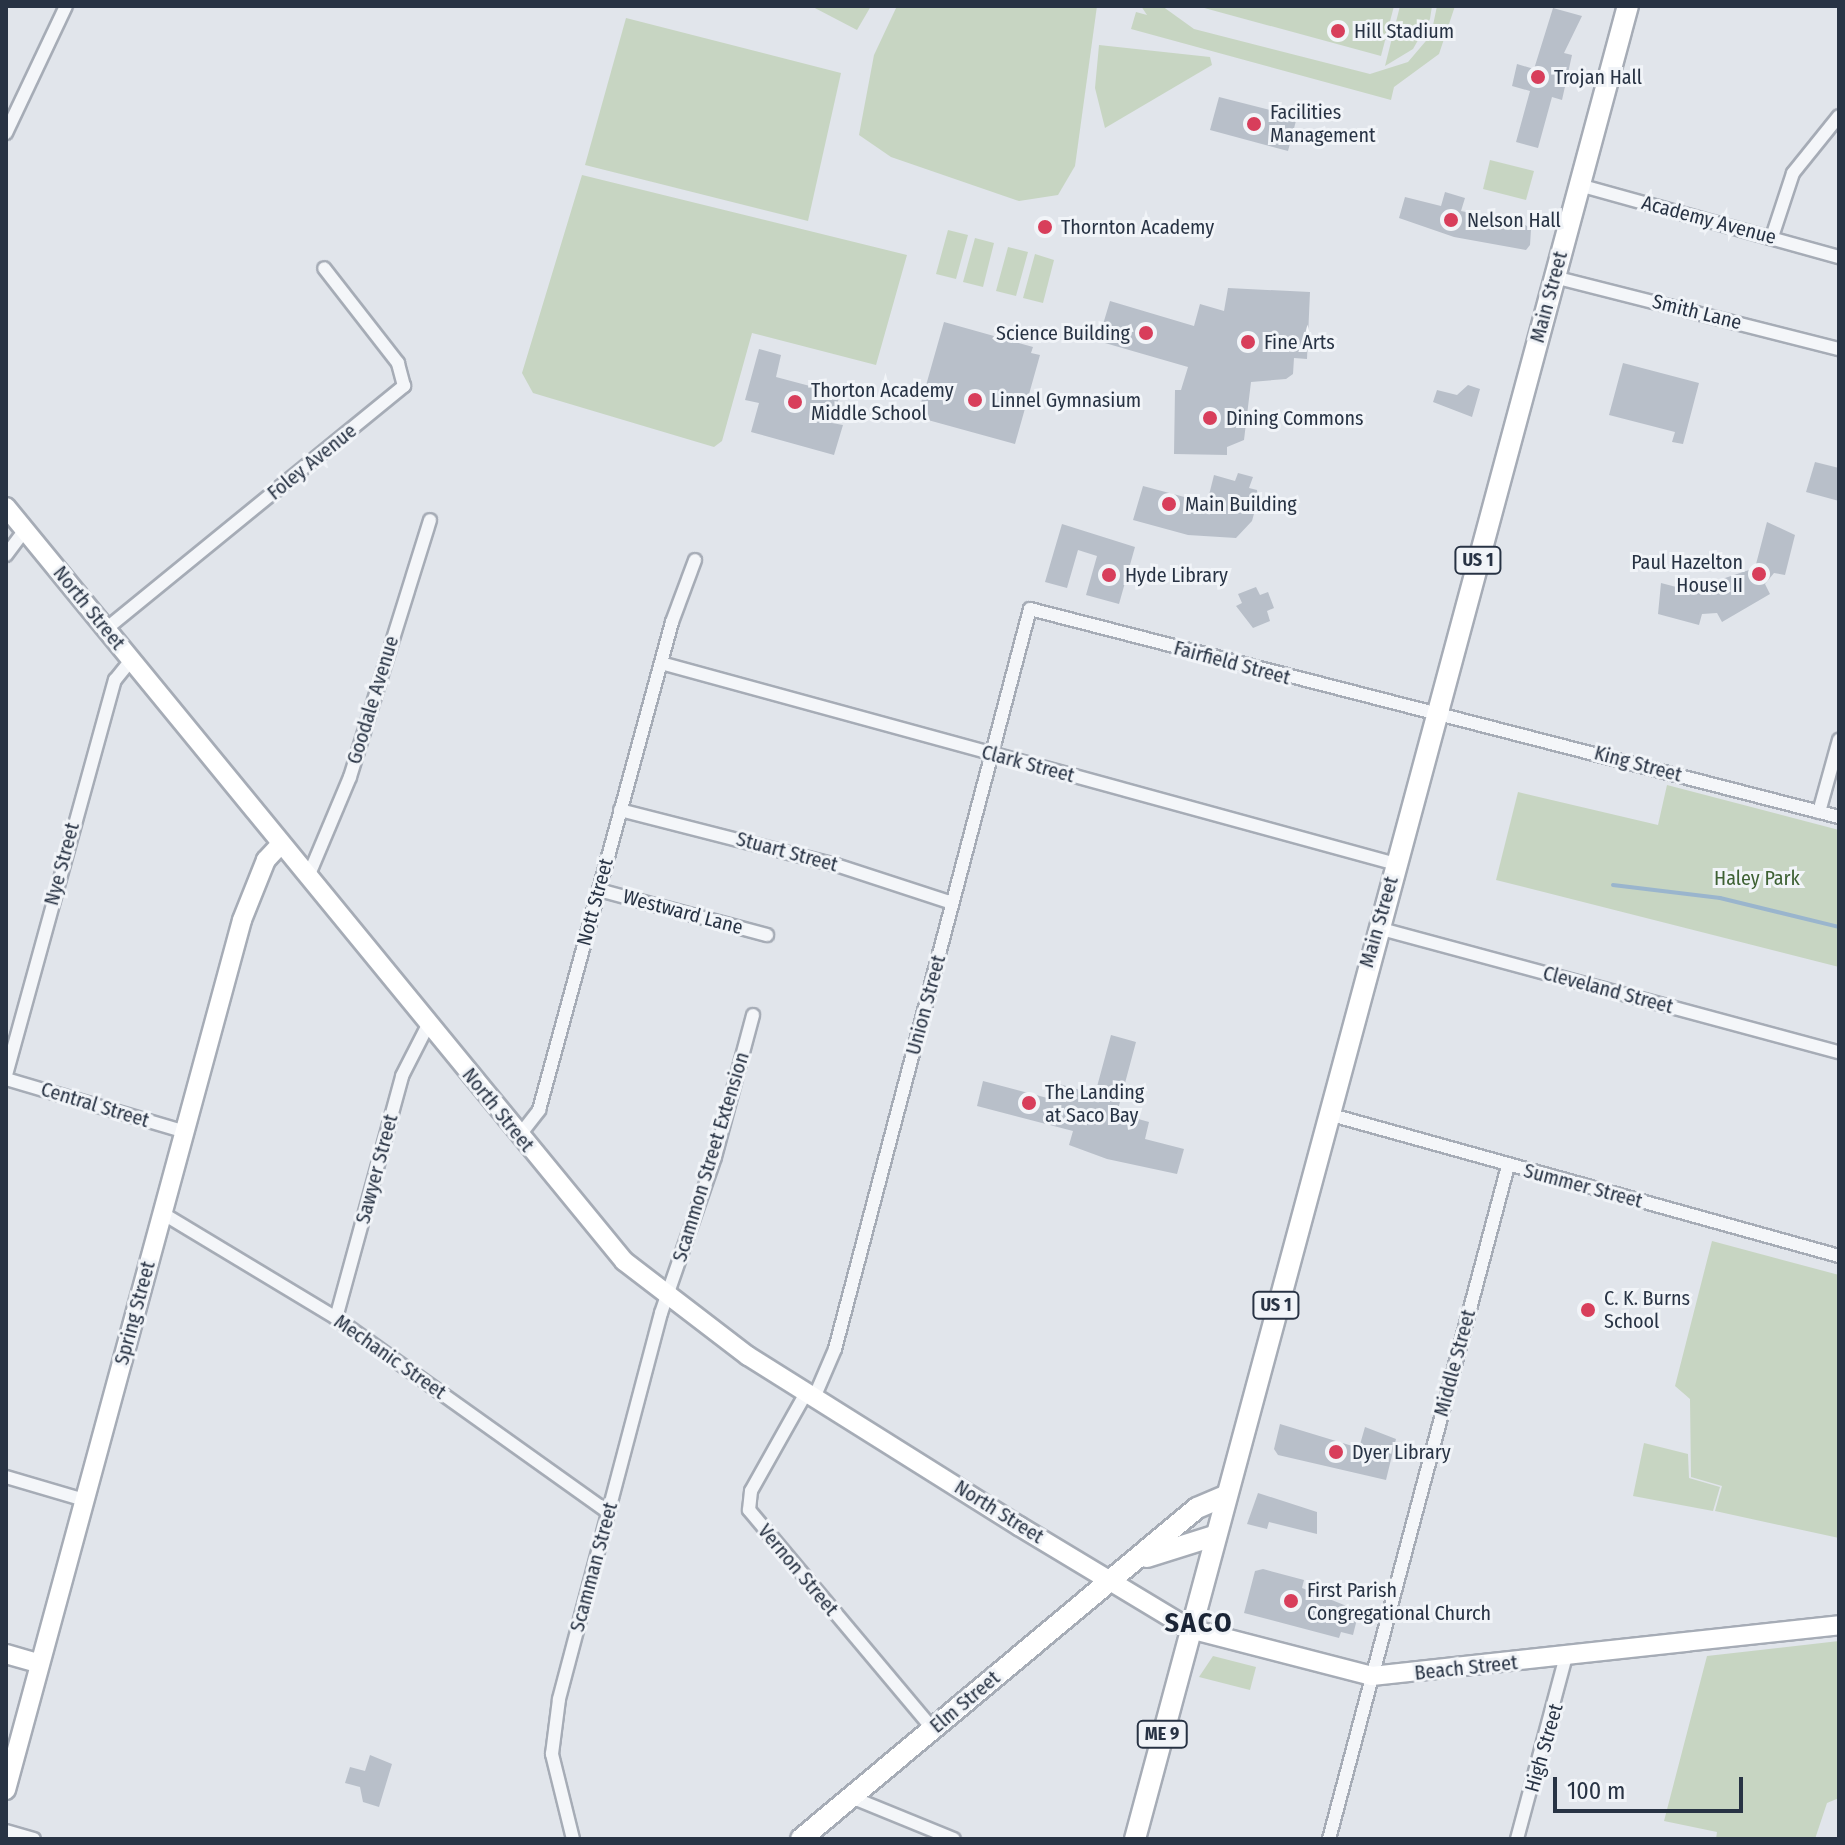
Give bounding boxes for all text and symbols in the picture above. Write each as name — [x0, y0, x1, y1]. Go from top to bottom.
place label: Hill Stadium — [1354, 19, 1454, 43]
marker: Hill Stadium — [1329, 22, 1347, 40]
place label: Trojan Hall — [1554, 65, 1642, 89]
marker: Trojan Hall — [1529, 68, 1547, 86]
place label: Facilities Management — [1270, 100, 1375, 147]
marker: Facilities Management — [1245, 115, 1263, 133]
street label: Academy Avenue — [1639, 191, 1779, 249]
place label: Nelson Hall — [1467, 208, 1561, 232]
marker: Nelson Hall — [1442, 211, 1460, 229]
place label: Thornton Academy — [1061, 215, 1214, 239]
marker: Thornton Academy — [1036, 218, 1054, 236]
street label: Main Street — [1525, 249, 1573, 345]
street label: Smith Lane — [1650, 289, 1744, 335]
place label: Science Building — [996, 321, 1130, 345]
marker: Science Building — [1137, 324, 1155, 342]
place label: Fine Arts — [1264, 330, 1335, 354]
marker: Fine Arts — [1239, 333, 1257, 351]
place label: Thorton Academy Middle School — [811, 378, 954, 425]
place label: Linnel Gymnasium — [991, 388, 1141, 412]
marker: Linnel Gymnasium — [966, 391, 984, 409]
marker: Thorton Academy Middle School — [786, 393, 804, 411]
place label: Dining Commons — [1226, 406, 1364, 430]
marker: Dining Commons — [1201, 409, 1219, 427]
street label: Foley Avenue — [263, 419, 361, 505]
place label: Main Building — [1185, 492, 1297, 516]
marker: Main Building — [1160, 495, 1178, 513]
road number: US 1 — [1454, 546, 1502, 574]
place label: Paul Hazelton House II — [1631, 550, 1743, 597]
street label: North Street — [48, 561, 130, 655]
place label: Hyde Library — [1125, 563, 1228, 587]
marker: Paul Hazelton House II — [1750, 565, 1768, 583]
marker: Hyde Library — [1100, 566, 1118, 584]
street label: Goodale Avenue — [342, 633, 404, 767]
street label: Fairfield Street — [1171, 636, 1293, 690]
street label: Clark Street — [979, 740, 1077, 788]
street label: King Street — [1592, 741, 1684, 787]
street label: Nye Street — [39, 820, 85, 908]
street label: Stuart Street — [734, 827, 840, 877]
street label: Nott Street — [572, 856, 618, 948]
park label: Haley Park — [1714, 866, 1800, 890]
street label: Main Street — [1355, 874, 1403, 970]
street label: Westward Lane — [620, 884, 746, 940]
street label: Union Street — [901, 952, 951, 1058]
street label: Cleveland Street — [1540, 961, 1676, 1019]
street label: Scammon Street Extension — [668, 1049, 754, 1265]
street label: North Street — [457, 1063, 539, 1157]
street label: Central Street — [38, 1077, 152, 1133]
place label: The Landing at Saco Bay — [1045, 1080, 1144, 1127]
marker: The Landing at Saco Bay — [1020, 1094, 1038, 1112]
street label: Sawyer Street — [351, 1112, 403, 1226]
street label: Summer Street — [1521, 1159, 1645, 1213]
street label: Spring Street — [110, 1259, 160, 1367]
place label: C. K. Burns School — [1604, 1286, 1690, 1333]
road number: US 1 — [1252, 1291, 1300, 1319]
marker: C. K. Burns School — [1579, 1301, 1597, 1319]
street label: Middle Street — [1429, 1307, 1481, 1419]
street label: Mechanic Street — [329, 1310, 451, 1404]
place label: Dyer Library — [1352, 1440, 1451, 1464]
marker: Dyer Library — [1327, 1443, 1345, 1461]
street label: North Street — [950, 1475, 1048, 1549]
street label: Scamman Street — [565, 1500, 623, 1634]
street label: Vernon Street — [753, 1519, 843, 1621]
place label: First Parish Congregational Church — [1307, 1578, 1491, 1625]
marker: First Parish Congregational Church — [1282, 1592, 1300, 1610]
district label: SACO — [1164, 1606, 1234, 1640]
street label: Beach Street — [1413, 1651, 1519, 1685]
street label: Elm Street — [925, 1666, 1005, 1738]
street label: High Street — [1520, 1701, 1568, 1795]
road number: ME 9 — [1136, 1720, 1188, 1748]
scale bar — [1557, 1761, 1747, 1811]
text: 100 m — [1567, 1777, 1625, 1805]

